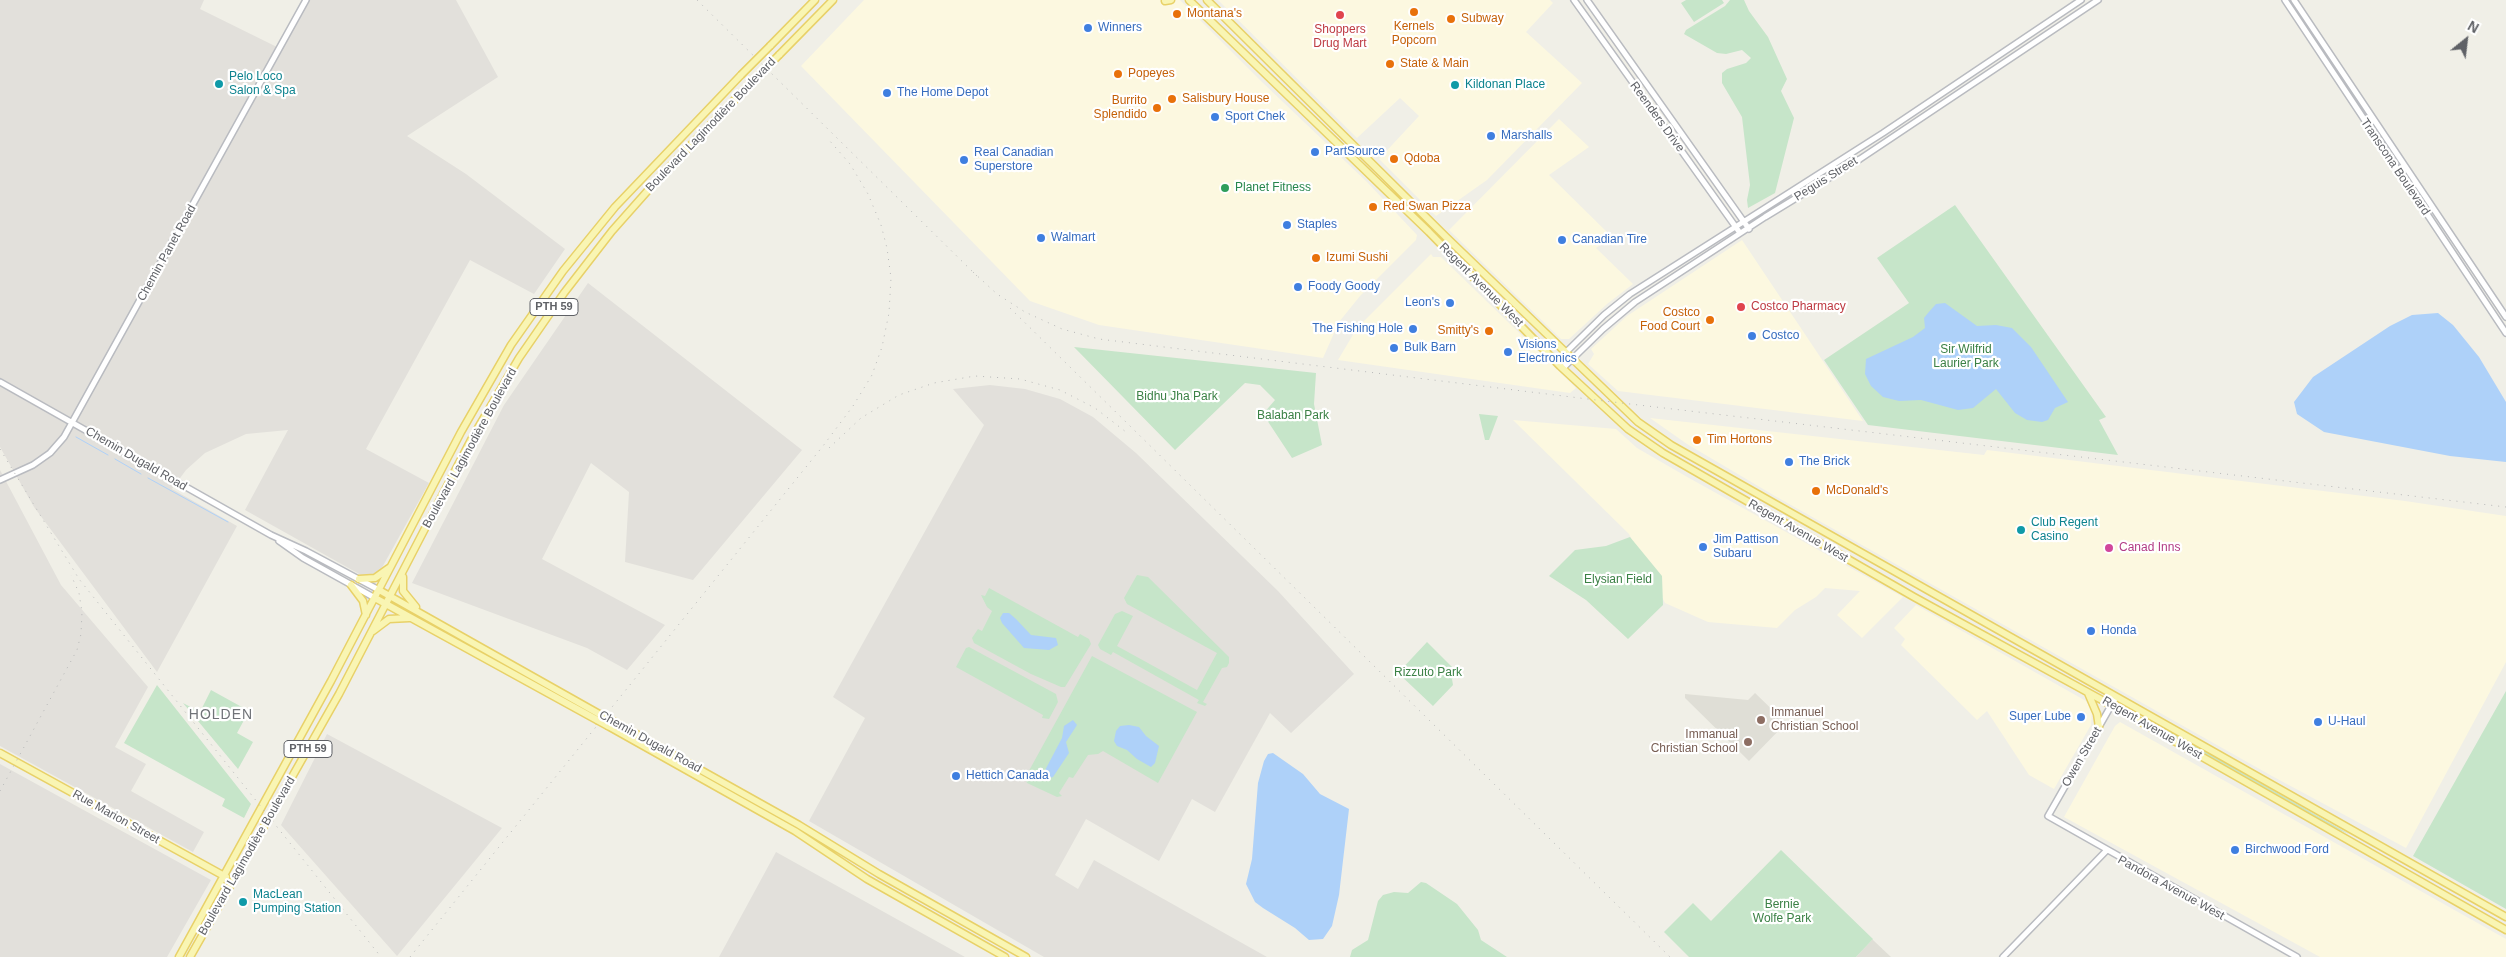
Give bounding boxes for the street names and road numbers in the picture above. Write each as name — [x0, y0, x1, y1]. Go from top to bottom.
street label: Boulevard Lagimodière Boulevard — [643, 55, 779, 195]
street label: Reenders Drive — [1627, 79, 1687, 155]
street label: Transcona Boulevard — [2357, 116, 2433, 218]
street label: Peguis Street — [1792, 154, 1860, 204]
street label: Chemin Panet Road — [135, 202, 199, 304]
street label: Regent Avenue West — [1436, 240, 1526, 330]
road number: PTH 59 — [530, 298, 578, 316]
street label: Boulevard Lagimodière Boulevard — [420, 365, 520, 531]
street label: Chemin Dugald Road — [83, 424, 189, 494]
street label: Regent Avenue West — [1745, 497, 1851, 565]
street label: Regent Avenue West — [2099, 694, 2205, 762]
street label: Chemin Dugald Road — [596, 708, 704, 776]
street label: Owen Street — [2059, 725, 2105, 789]
road number: PTH 59 — [284, 741, 332, 758]
street label: Boulevard Lagimodière Boulevard — [196, 774, 298, 938]
street label: Rue Marion Street — [70, 787, 162, 847]
street label: Pandora Avenue West — [2115, 853, 2227, 923]

